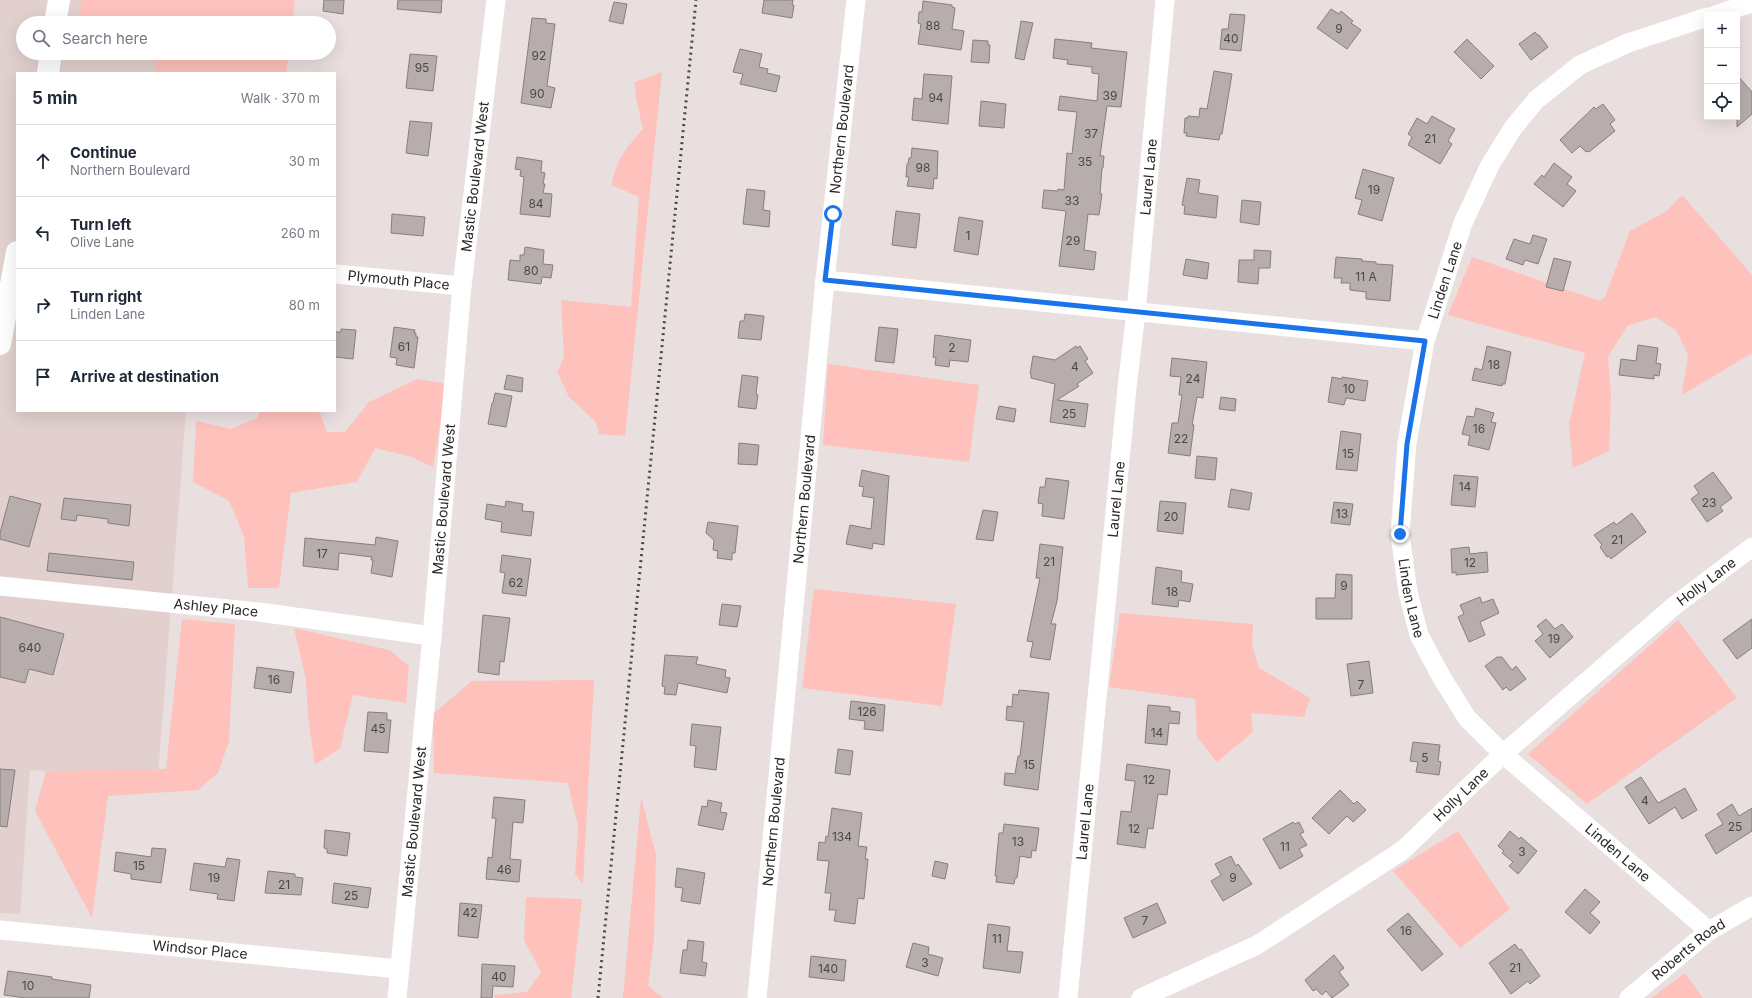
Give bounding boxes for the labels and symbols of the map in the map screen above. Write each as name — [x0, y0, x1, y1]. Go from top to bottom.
house number: 88 — [926, 18, 940, 33]
house number: 9 — [1335, 21, 1343, 36]
house number: 40 — [1223, 31, 1239, 46]
house number: 92 — [532, 48, 546, 63]
house number: 95 — [415, 60, 429, 75]
street label: Northern Boulevard — [826, 64, 857, 194]
house number: 90 — [529, 86, 545, 101]
house number: 39 — [1103, 88, 1117, 103]
house number: 94 — [928, 90, 944, 105]
street label: Mastic Boulevard West — [457, 100, 492, 253]
house number: 37 — [1084, 126, 1098, 141]
house number: 21 — [1424, 131, 1436, 146]
street label: Laurel Lane — [1136, 138, 1160, 216]
house number: 35 — [1078, 154, 1092, 169]
house number: 98 — [916, 160, 930, 175]
house number: 19 — [1368, 182, 1380, 197]
house number: 33 — [1065, 193, 1079, 208]
house number: 84 — [528, 196, 544, 211]
route start — [824, 205, 842, 223]
house number: 1 — [966, 228, 970, 243]
house number: 29 — [1066, 233, 1080, 248]
street label: Linden Lane — [1424, 239, 1465, 321]
house number: 80 — [524, 263, 539, 278]
street label: Plymouth Place — [347, 266, 451, 293]
house number: 11 A — [1355, 269, 1377, 284]
house number: 61 — [398, 339, 410, 354]
house number: 2 — [948, 340, 956, 355]
house number: 18 — [1488, 357, 1500, 372]
house number: 4 — [1071, 359, 1079, 374]
house number: 24 — [1186, 371, 1201, 386]
house number: 10 — [1343, 381, 1355, 396]
house number: 25 — [1062, 406, 1076, 421]
house number: 16 — [1473, 421, 1485, 436]
street label: Mastic Boulevard West — [428, 423, 458, 575]
house number: 22 — [1174, 431, 1188, 446]
street label: Northern Boulevard — [789, 434, 818, 565]
house number: 15 — [1342, 446, 1354, 461]
street label: Laurel Lane — [1104, 460, 1128, 538]
house number: 14 — [1459, 479, 1472, 494]
house number: 23 — [1702, 495, 1716, 510]
house number: 13 — [1336, 506, 1348, 521]
house number: 20 — [1164, 509, 1178, 524]
route end — [1391, 525, 1409, 543]
house number: 21 — [1611, 532, 1623, 547]
house number: 17 — [316, 546, 328, 561]
street label: Holly Lane — [1673, 553, 1739, 609]
house number: 21 — [1043, 554, 1055, 569]
house number: 12 — [1464, 555, 1476, 570]
street label: Linden Lane — [1395, 557, 1428, 640]
house number: 62 — [509, 575, 523, 590]
house number: 9 — [1340, 578, 1348, 593]
house number: 18 — [1166, 584, 1178, 599]
street label: Ashley Place — [173, 594, 259, 620]
house number: 19 — [1548, 631, 1560, 646]
house number: 640 — [19, 640, 41, 655]
house number: 16 — [268, 672, 280, 687]
house number: 7 — [1358, 677, 1365, 692]
house number: 126 — [857, 704, 877, 719]
house number: 45 — [370, 721, 386, 736]
house number: 14 — [1151, 725, 1164, 740]
street label: Mastic Boulevard West — [398, 745, 429, 898]
house number: 5 — [1421, 750, 1429, 765]
street label: Northern Boulevard — [759, 756, 788, 887]
house number: 15 — [1023, 757, 1035, 772]
street label: Holly Lane — [1430, 764, 1492, 824]
house number: 12 — [1143, 772, 1155, 787]
street label: Laurel Lane — [1072, 783, 1097, 861]
house number: 4 — [1641, 793, 1649, 808]
house number: 25 — [1728, 819, 1742, 834]
street label: Linden Lane — [1582, 820, 1654, 885]
house number: 12 — [1128, 821, 1140, 836]
house number: 134 — [832, 829, 852, 844]
house number: 13 — [1012, 834, 1024, 849]
house number: 11 — [1280, 839, 1290, 854]
house number: 3 — [1518, 844, 1526, 859]
house number: 15 — [133, 858, 145, 873]
house number: 46 — [496, 862, 512, 877]
house number: 19 — [208, 870, 220, 885]
house number: 9 — [1229, 870, 1237, 885]
house number: 21 — [278, 877, 290, 892]
house number: 25 — [344, 888, 358, 903]
house number: 42 — [462, 905, 478, 920]
house number: 7 — [1142, 913, 1149, 928]
street label: Roberts Road — [1648, 915, 1728, 983]
house number: 16 — [1400, 923, 1412, 938]
house number: 11 — [992, 931, 1002, 946]
street label: Windsor Place — [152, 936, 248, 962]
house number: 3 — [921, 955, 929, 970]
house number: 21 — [1509, 960, 1521, 975]
house number: 140 — [818, 961, 838, 976]
house number: 40 — [491, 969, 507, 984]
house number: 10 — [22, 978, 34, 993]

